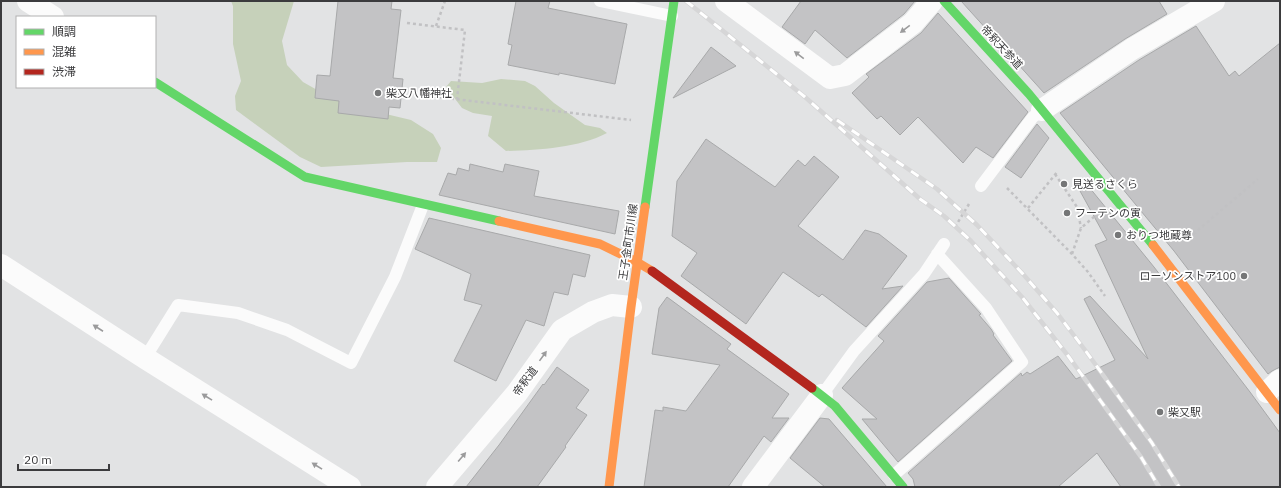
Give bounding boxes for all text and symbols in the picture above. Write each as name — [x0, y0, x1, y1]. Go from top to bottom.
legend — [16, 16, 156, 88]
street label: 帝釈天参道 — [978, 22, 1026, 72]
text: 順調 — [52, 24, 76, 39]
one-way arrow — [900, 25, 910, 33]
text: 混雑 — [52, 44, 76, 59]
one-way arrow — [793, 51, 804, 59]
text: 渋滞 — [52, 64, 76, 79]
place label: 柴又八幡神社 — [386, 86, 452, 100]
marker: 柴又八幡神社 — [373, 88, 383, 98]
place label: 見送るさくら — [1072, 177, 1138, 191]
marker: 見送るさくら — [1059, 179, 1069, 189]
street label: 王子金町市川線 — [616, 203, 640, 281]
place label: フーテンの寅 — [1075, 206, 1141, 220]
marker: フーテンの寅 — [1062, 208, 1072, 218]
place label: おりつ地蔵尊 — [1126, 228, 1192, 242]
marker: おりつ地蔵尊 — [1113, 230, 1123, 240]
place label: ローソンストア100 — [1139, 269, 1236, 283]
marker: ローソンストア100 — [1239, 271, 1249, 281]
one-way arrow — [92, 324, 103, 331]
one-way arrow — [539, 351, 547, 361]
street label: 帝釈道 — [510, 364, 540, 398]
one-way arrow — [201, 394, 213, 401]
place label: 柴又駅 — [1168, 405, 1201, 419]
marker: 柴又駅 — [1155, 407, 1165, 417]
scale bar — [18, 446, 109, 472]
text: 20 m — [24, 452, 52, 467]
one-way arrow — [458, 452, 467, 463]
one-way arrow — [311, 463, 323, 470]

